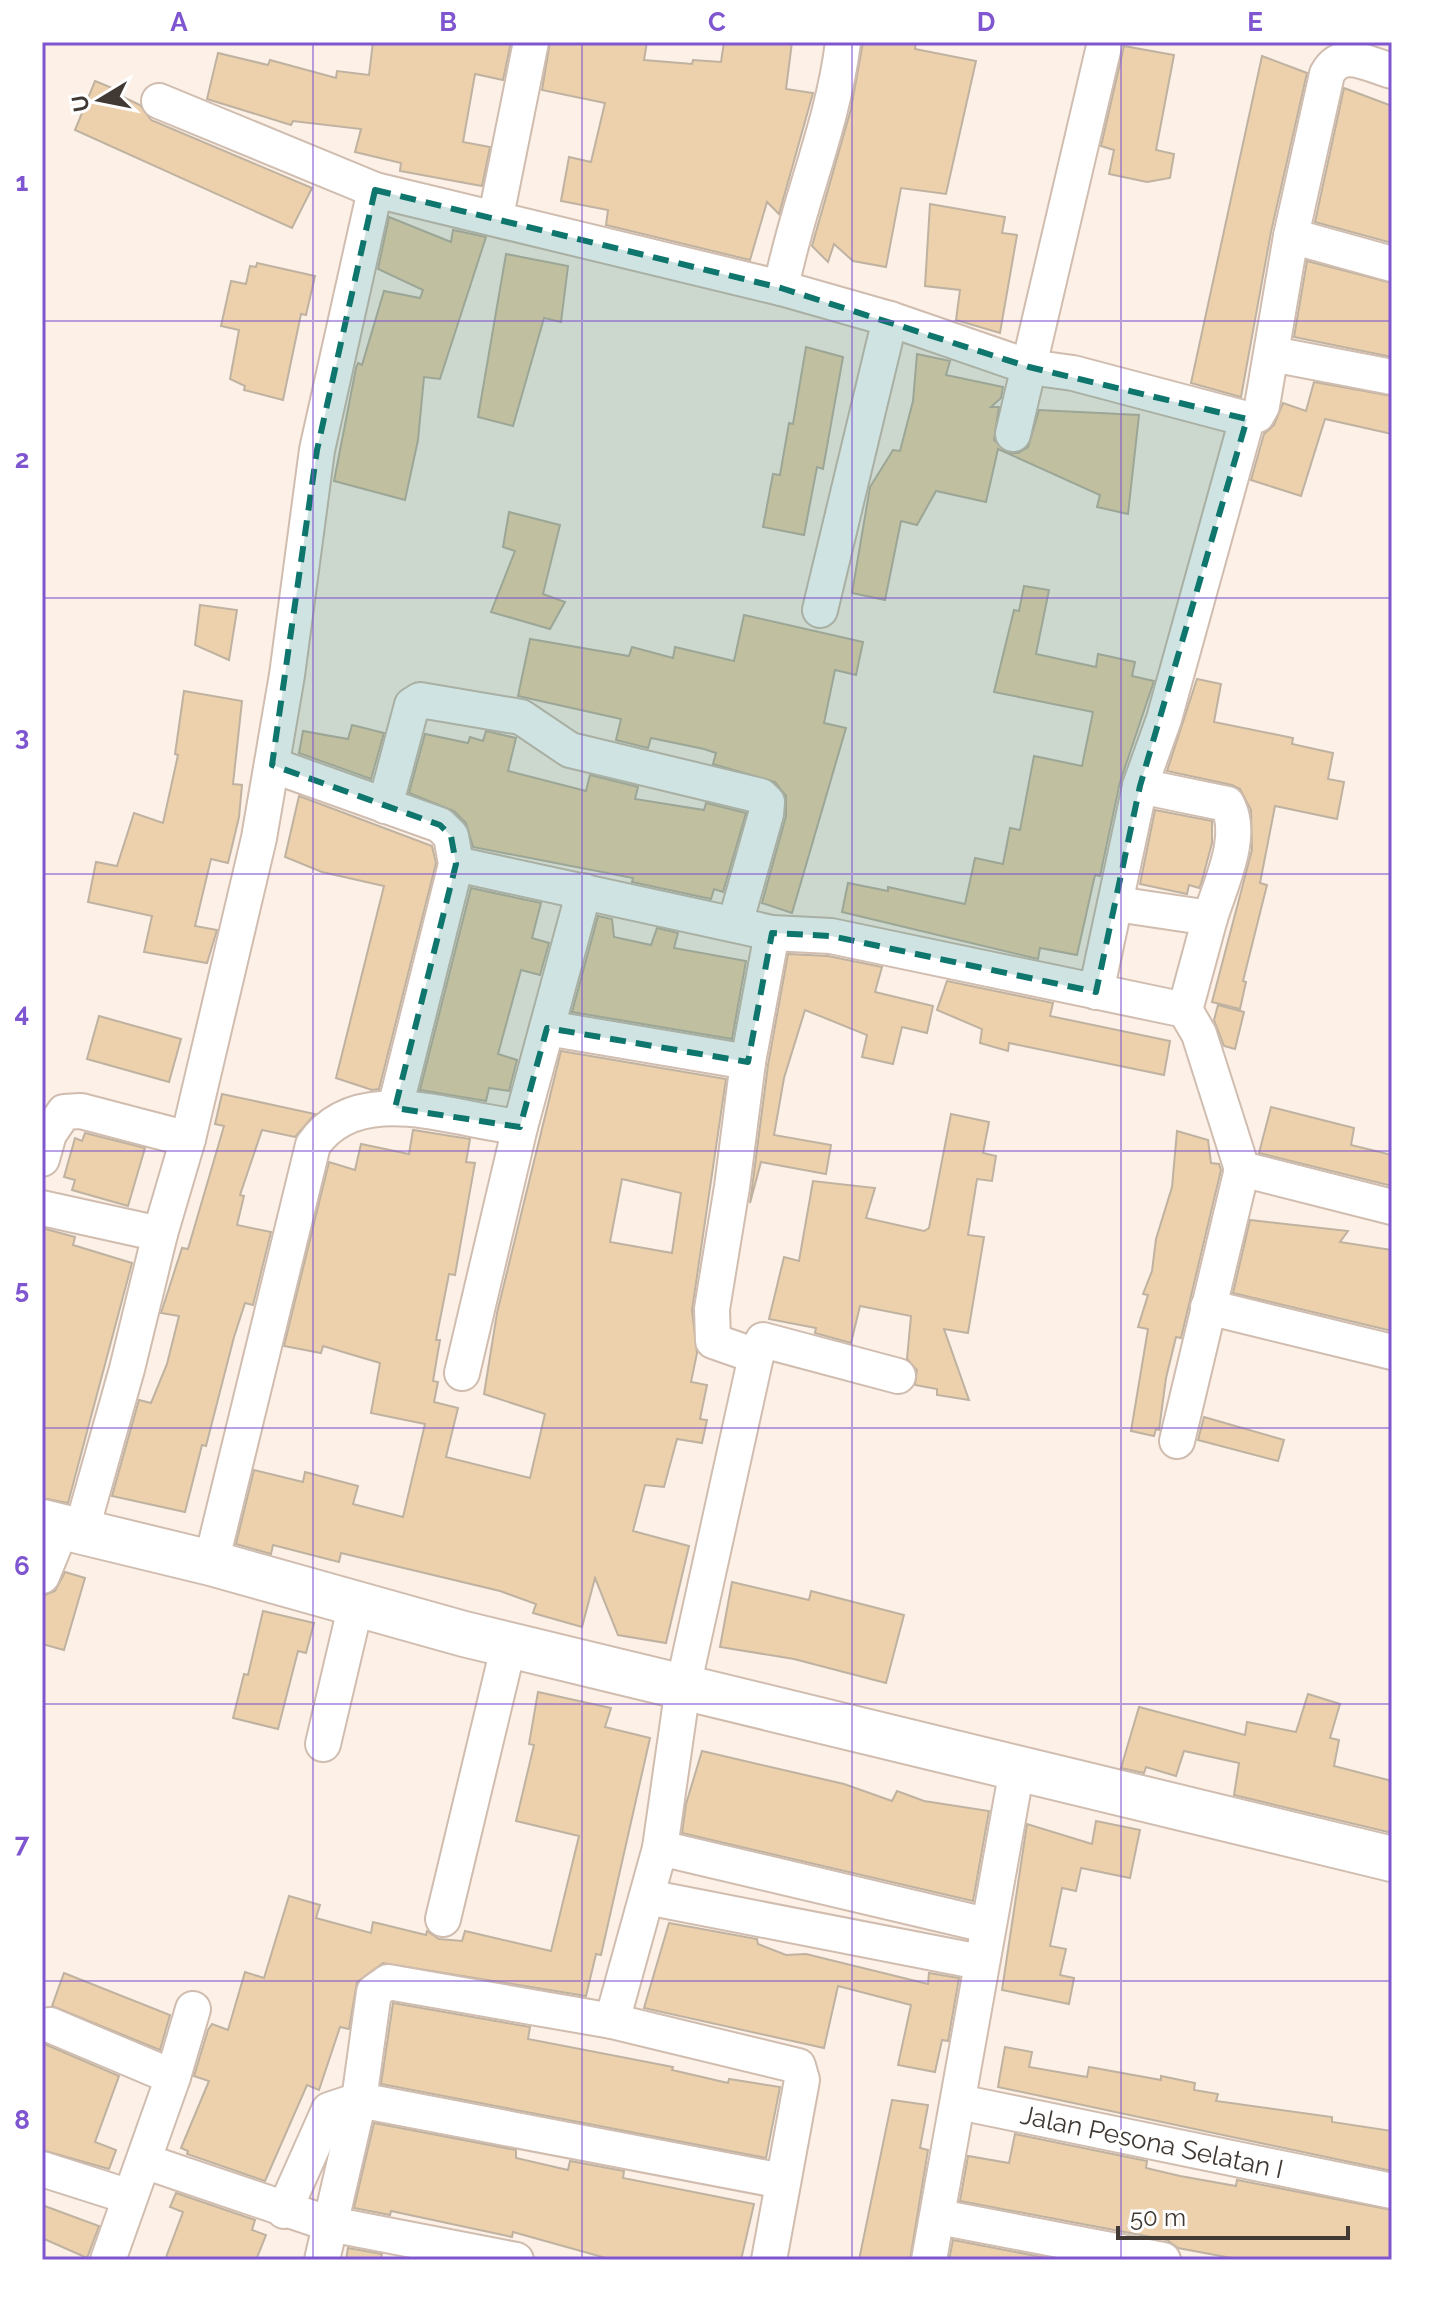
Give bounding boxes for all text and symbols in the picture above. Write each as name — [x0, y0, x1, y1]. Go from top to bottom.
text: A — [170, 7, 188, 37]
text: B — [439, 7, 457, 37]
text: C — [708, 7, 726, 37]
text: D — [977, 7, 995, 37]
text: E — [1247, 7, 1263, 37]
north arrow — [60, 60, 140, 140]
text: U — [66, 93, 95, 114]
text: 1 — [16, 167, 29, 197]
text: 2 — [15, 444, 29, 474]
text: 3 — [15, 721, 29, 751]
text: 4 — [15, 998, 29, 1028]
text: 5 — [15, 1274, 29, 1304]
text: 6 — [14, 1551, 30, 1581]
text: 7 — [15, 1828, 30, 1858]
street label: Jalan Pesona Selatan I — [1018, 2099, 1286, 2185]
text: 8 — [14, 2105, 30, 2135]
scale bar — [1118, 2190, 1348, 2240]
text: 50 m — [1130, 2203, 1186, 2232]

